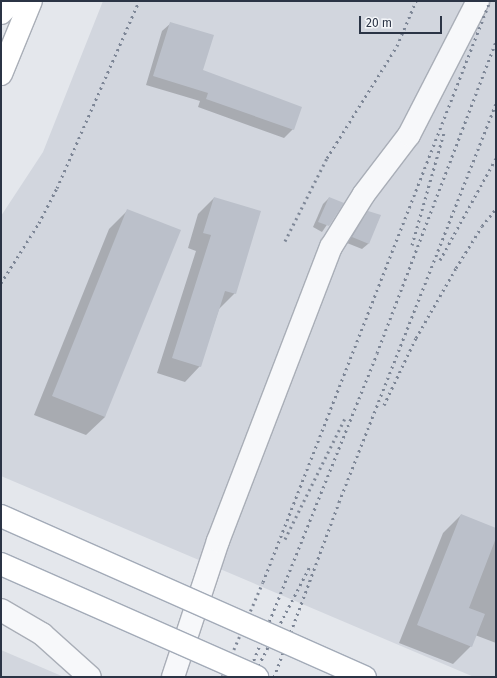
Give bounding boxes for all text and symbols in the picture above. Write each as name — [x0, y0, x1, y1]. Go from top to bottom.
scale bar — [361, 8, 444, 34]
text: 20 m — [366, 16, 392, 30]

